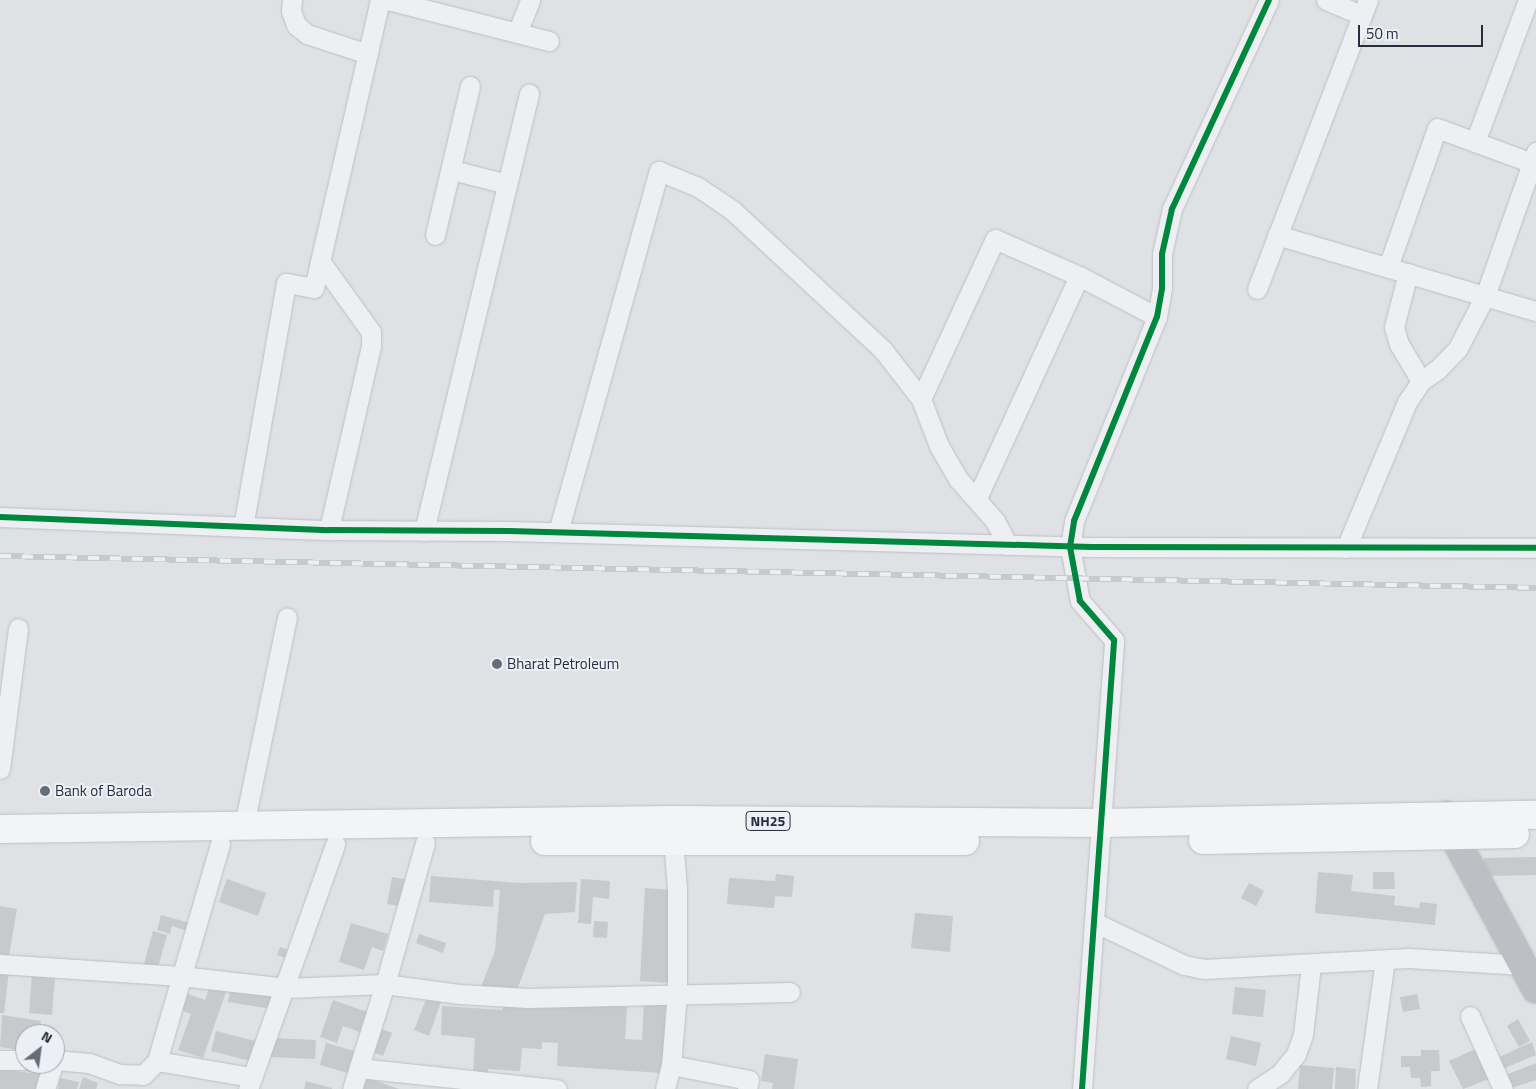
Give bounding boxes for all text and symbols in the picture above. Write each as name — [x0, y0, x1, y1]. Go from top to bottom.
scale bar — [1361, 15, 1486, 47]
text: 50 m — [1366, 22, 1399, 45]
place label: Bharat Petroleum — [507, 655, 619, 673]
marker: Bharat Petroleum — [491, 658, 503, 670]
place label: Bank of Baroda — [55, 782, 152, 800]
marker: Bank of Baroda — [39, 785, 51, 797]
road number: NH25 — [746, 809, 790, 832]
north arrow — [15, 1024, 65, 1074]
text: N — [38, 1025, 57, 1048]

